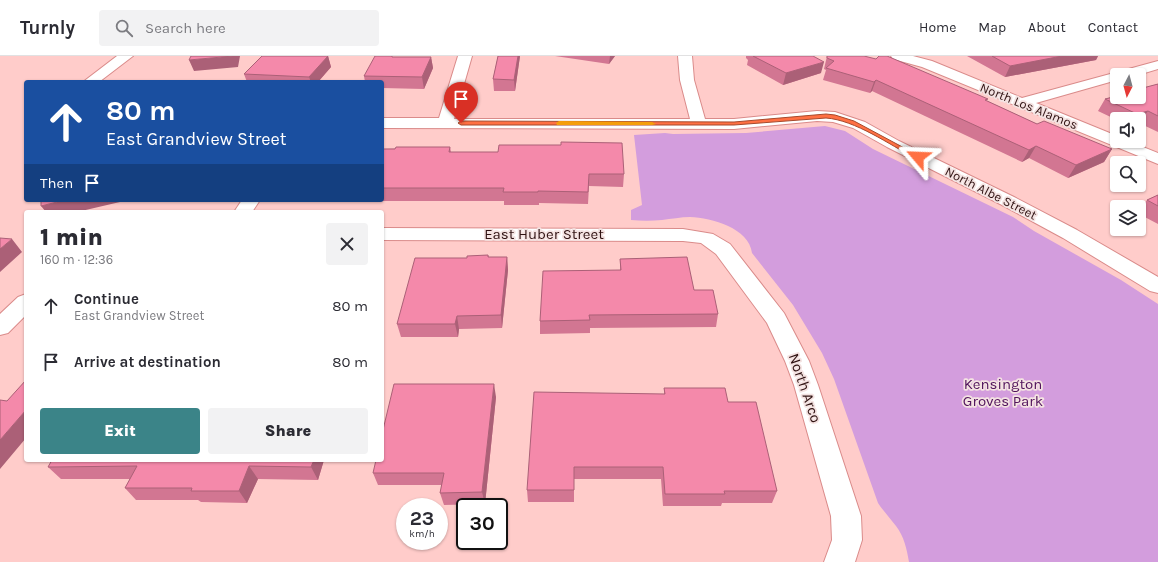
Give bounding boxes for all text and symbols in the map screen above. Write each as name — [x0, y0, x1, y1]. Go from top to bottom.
search box — [99, 10, 379, 46]
text: Turnly — [20, 17, 75, 39]
icon: search — [113, 17, 135, 39]
text: Search here — [145, 19, 226, 37]
text: Home — [919, 19, 956, 36]
text: Map — [978, 19, 1006, 36]
text: About — [1028, 19, 1066, 36]
text: Contact — [1088, 19, 1138, 36]
north arrow — [1110, 68, 1146, 104]
map controls — [1110, 68, 1146, 236]
street label: North Los Alamos — [978, 80, 1080, 132]
pin — [444, 82, 478, 123]
icon: arrive — [450, 88, 472, 110]
text: 80 m — [106, 94, 175, 127]
icon: ahead — [40, 96, 92, 148]
button: sound — [1110, 112, 1146, 148]
text: East Grandview Street — [106, 128, 286, 150]
position arrow — [897, 136, 939, 178]
button: search — [1110, 156, 1146, 192]
street label: North Albe Street — [943, 163, 1039, 223]
icon: arrive — [81, 172, 103, 194]
text: Then — [40, 174, 73, 192]
button: layers — [1110, 200, 1146, 236]
text: 1 min — [40, 223, 103, 251]
button: close — [326, 223, 368, 265]
street label: East Huber Street — [484, 225, 604, 243]
text: 160 m · 12:36 — [40, 252, 113, 267]
text: Continue — [74, 290, 139, 308]
icon: ahead — [40, 295, 62, 317]
text: 80 m — [332, 297, 368, 315]
text: East Grandview Street — [74, 308, 204, 323]
icon: arrive — [40, 351, 62, 373]
street label: North Arco — [785, 351, 825, 425]
text: Arrive at destination — [74, 353, 221, 371]
text: 80 m — [332, 353, 368, 371]
park label: Kensington Groves Park — [963, 375, 1043, 410]
button: Exit — [40, 408, 200, 454]
button: Share — [208, 408, 368, 454]
speed limit sign: 30 — [456, 498, 508, 550]
text: 23 — [410, 507, 434, 530]
text: km/h — [409, 528, 435, 540]

